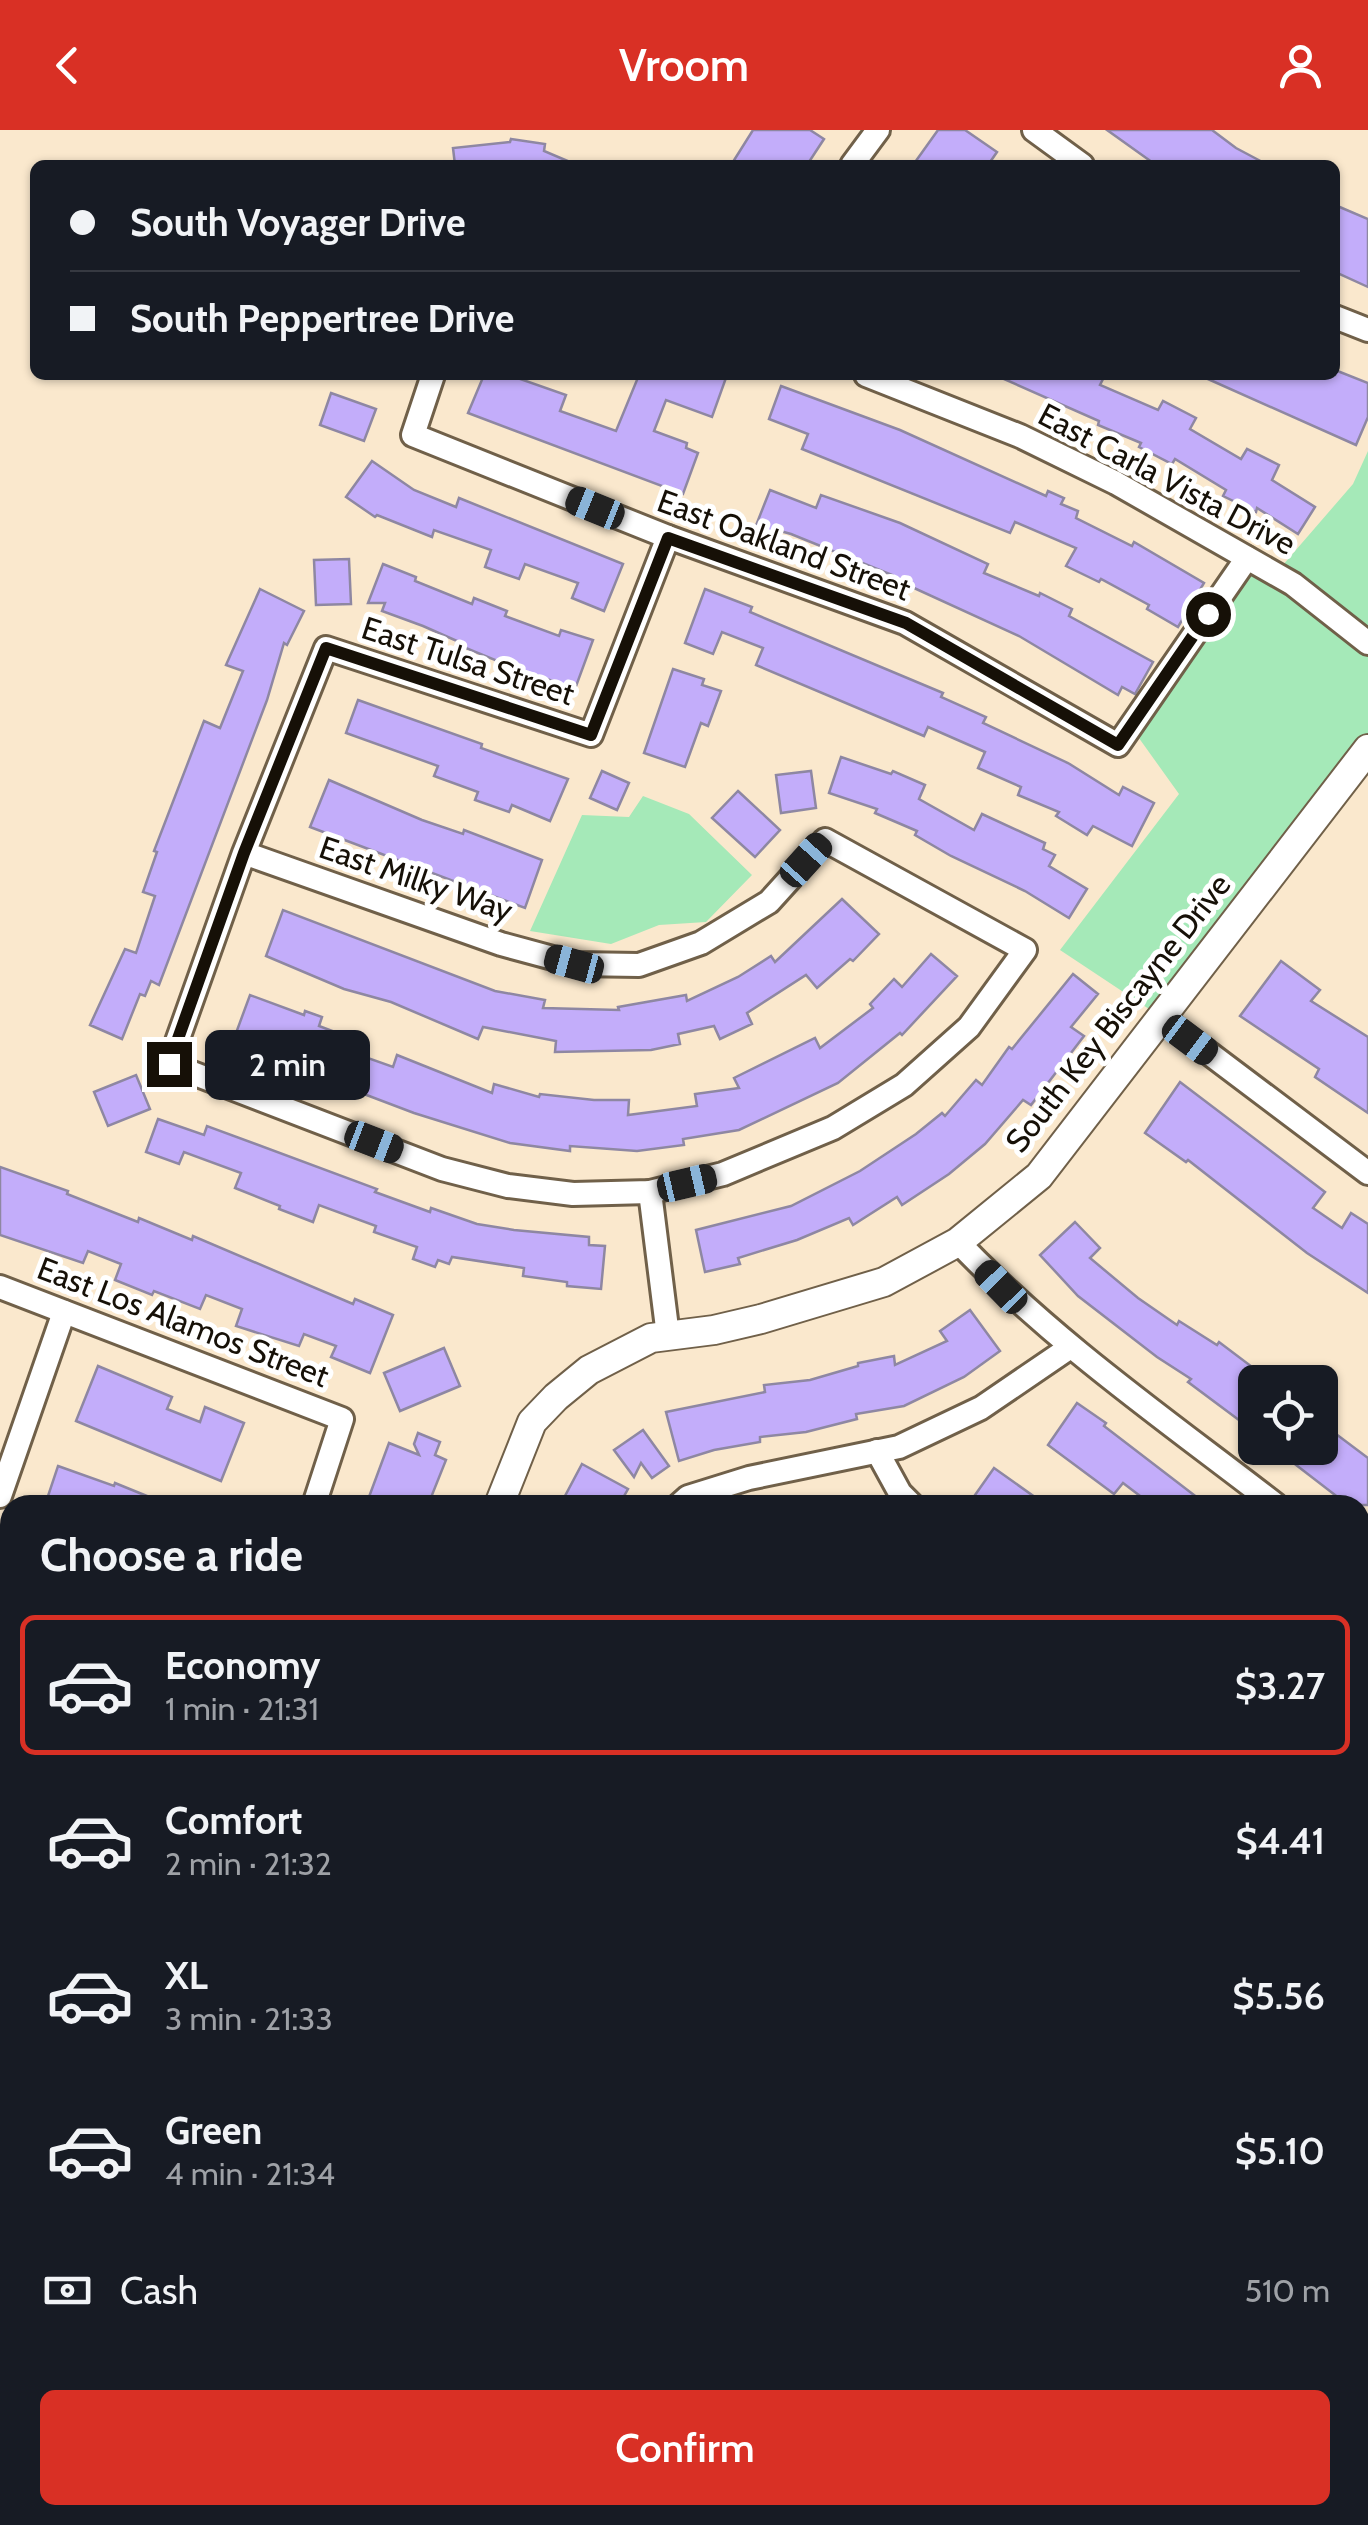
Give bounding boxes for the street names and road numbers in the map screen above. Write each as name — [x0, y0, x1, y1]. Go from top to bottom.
street label: East Carla Vista Drive — [1032, 394, 1303, 563]
street label: East Oakland Street — [652, 481, 916, 608]
street label: East Tulsa Street — [357, 608, 579, 713]
street label: East Milky Way — [314, 827, 518, 930]
street label: South Key Biscayne Drive — [997, 866, 1238, 1160]
street label: East Los Alamos Street — [32, 1248, 335, 1395]

